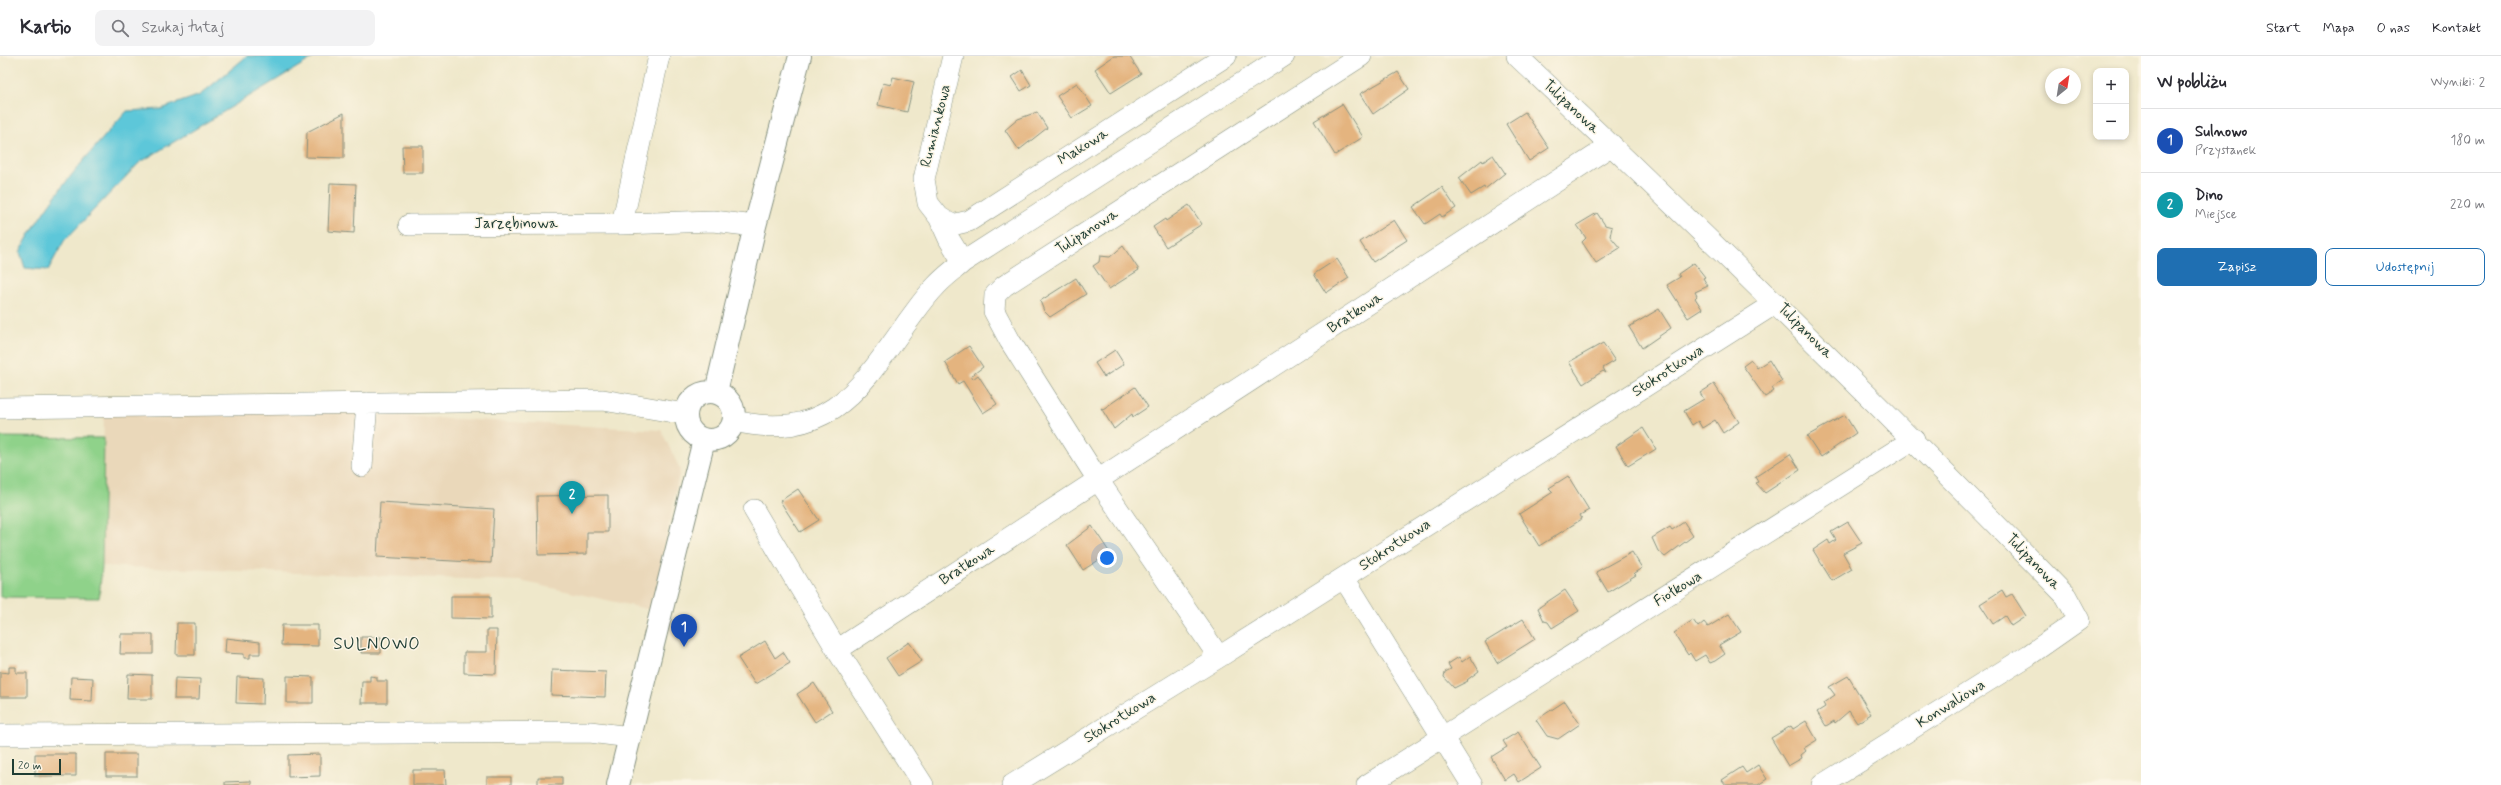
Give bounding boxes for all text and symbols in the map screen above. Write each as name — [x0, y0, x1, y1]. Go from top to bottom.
search box — [95, 10, 375, 46]
text: Kartio — [20, 15, 71, 40]
icon: search — [109, 17, 131, 39]
text: Szukaj tutaj — [141, 18, 224, 38]
text: Start — [2266, 19, 2301, 37]
text: Mapa — [2323, 19, 2355, 37]
text: O nas — [2377, 19, 2410, 37]
text: Kontakt — [2432, 19, 2481, 37]
north arrow — [2045, 68, 2081, 104]
map controls — [2093, 68, 2129, 140]
button: + — [2093, 68, 2129, 104]
text: W pobliżu — [2157, 71, 2226, 93]
text: Wyniki: 2 — [2431, 74, 2485, 91]
street label: Tulipanowa — [1538, 76, 1604, 139]
street label: Rumiankowa — [916, 82, 956, 170]
button: − — [2093, 104, 2129, 140]
text: Sulnowo — [2195, 122, 2247, 142]
street label: Makowa — [1054, 123, 1113, 170]
text: 1 — [2167, 132, 2173, 149]
text: 180 m — [2450, 132, 2485, 149]
text: Przystanek — [2195, 142, 2256, 159]
text: Dino — [2195, 186, 2223, 206]
text: 2 — [2167, 196, 2173, 213]
text: 220 m — [2450, 196, 2485, 213]
street label: Tulipanowa — [1052, 204, 1123, 260]
text: Miejsce — [2195, 206, 2237, 223]
street label: Jarzębinowa — [474, 214, 559, 234]
button: Zapisz — [2157, 248, 2317, 286]
button: Udostępnij — [2325, 248, 2485, 286]
street label: Bratkowa — [1324, 287, 1387, 338]
street label: Tulipanowa — [1773, 299, 1838, 364]
street label: Stokrotkowa — [1628, 340, 1708, 402]
pin: 2 — [559, 481, 585, 514]
street label: Stokrotkowa — [1355, 514, 1435, 576]
street label: Tulipanowa — [2001, 530, 2065, 595]
street label: Bratkowa — [936, 539, 999, 590]
your location — [1097, 548, 1117, 568]
street label: Fiołkowa — [1650, 566, 1706, 612]
pin: 1 — [671, 614, 697, 647]
district label: SULNOWO — [333, 633, 421, 655]
street label: Konwaliowa — [1913, 675, 1989, 733]
street label: Stokrotkowa — [1080, 688, 1160, 748]
scale bar — [12, 757, 61, 776]
text: 20 m — [18, 759, 41, 773]

